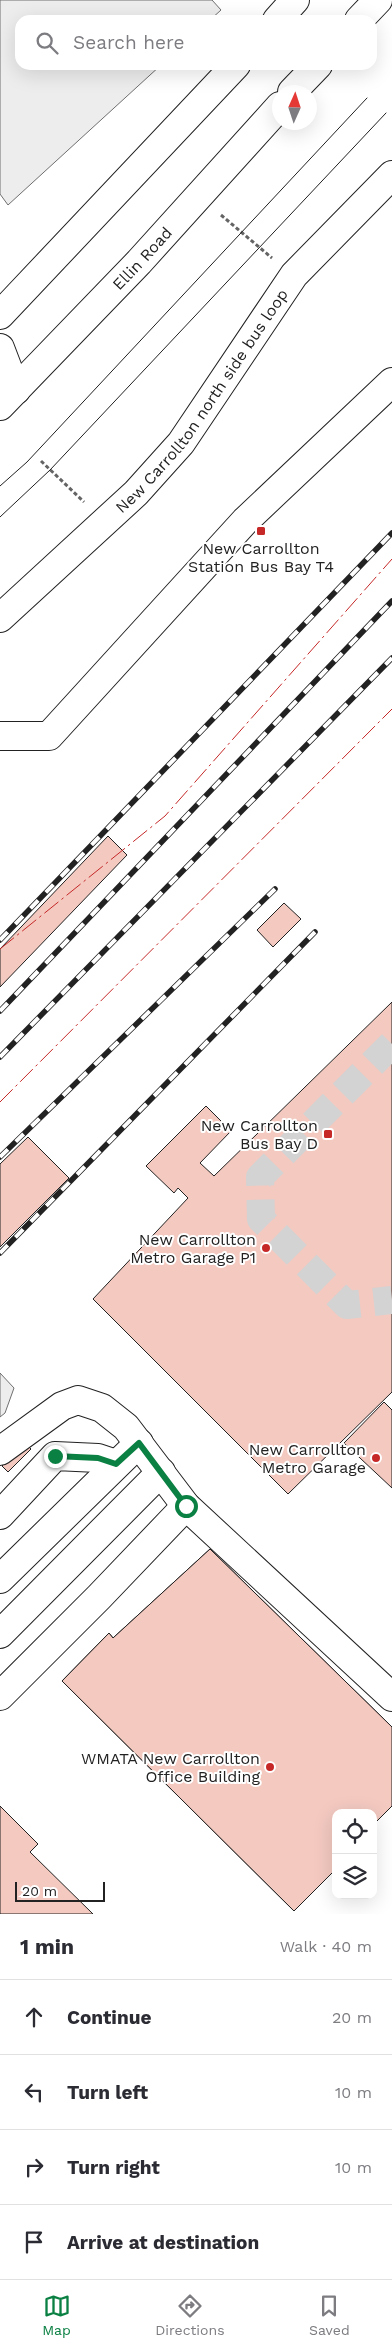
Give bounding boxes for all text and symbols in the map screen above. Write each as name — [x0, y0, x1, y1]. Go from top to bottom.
search box — [15, 15, 377, 70]
icon: search — [33, 29, 61, 57]
text: Search here — [73, 31, 184, 54]
north arrow — [272, 85, 317, 130]
street label: Ellin Road — [109, 223, 176, 294]
street label: New Carrollton north side bus loop — [112, 285, 292, 517]
marker: New Carrollton Station Bus Bay T4 — [255, 525, 267, 537]
place label: New Carrollton Station Bus Bay T4 — [188, 539, 334, 576]
place label: New Carrollton Bus Bay D — [201, 1116, 318, 1153]
marker: New Carrollton Bus Bay D — [322, 1128, 334, 1140]
place label: New Carrollton Metro Garage P1 — [130, 1230, 256, 1267]
marker: New Carrollton Metro Garage P1 — [260, 1242, 272, 1254]
place label: New Carrollton Metro Garage — [249, 1440, 366, 1477]
route end — [44, 1445, 67, 1468]
marker: New Carrollton Metro Garage — [370, 1452, 382, 1464]
route start — [175, 1495, 198, 1518]
place label: WMATA New Carrollton Office Building — [81, 1749, 260, 1786]
marker: WMATA New Carrollton Office Building — [264, 1761, 276, 1773]
map controls — [332, 1809, 377, 1899]
button: locate — [332, 1809, 377, 1854]
button: layers — [332, 1854, 377, 1899]
scale bar — [15, 1879, 105, 1902]
text: 20 m — [22, 1883, 57, 1899]
text: 1 min — [20, 1934, 74, 1959]
text: Walk · 40 m — [280, 1937, 372, 1956]
icon: ahead — [20, 2003, 48, 2031]
text: Continue — [67, 2006, 151, 2029]
text: 20 m — [332, 2008, 372, 2027]
icon: left — [20, 2078, 48, 2106]
text: Turn left — [67, 2081, 148, 2104]
text: 10 m — [335, 2083, 372, 2102]
icon: right — [20, 2153, 48, 2181]
text: Turn right — [67, 2156, 160, 2179]
text: 10 m — [335, 2158, 372, 2177]
icon: arrive — [20, 2228, 48, 2256]
text: Arrive at destination — [67, 2231, 259, 2254]
tab: Map — [42, 2292, 71, 2338]
tab: Directions — [155, 2292, 225, 2338]
tab: Saved — [309, 2292, 350, 2338]

